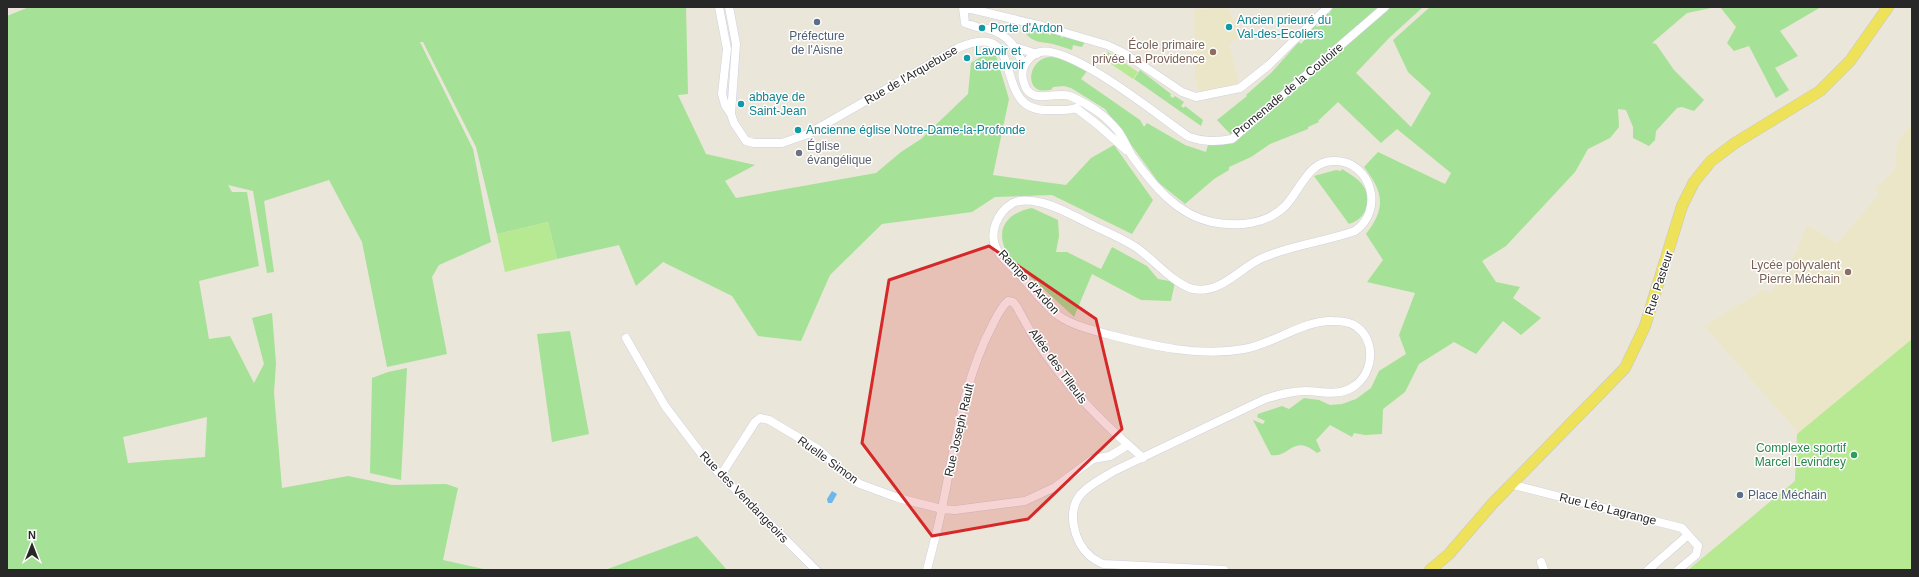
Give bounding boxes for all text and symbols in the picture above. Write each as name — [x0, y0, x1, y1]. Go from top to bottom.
place label: Ancien prieuré du Val-des-Ecoliers — [1237, 13, 1331, 41]
marker: Préfecture de l'Aisne — [812, 17, 822, 27]
place label: Porte d'Ardon — [990, 21, 1063, 35]
marker: Ancien prieuré du Val-des-Ecoliers — [1224, 22, 1234, 32]
marker: Porte d'Ardon — [977, 23, 987, 33]
place label: Préfecture de l'Aisne — [789, 29, 845, 57]
place label: École primaire privée La Providence — [1092, 37, 1205, 66]
street label: Promenade de la Couloire — [1230, 40, 1346, 140]
street label: Rue de l'Arquebuse — [862, 43, 960, 107]
place label: Lavoir et abreuvoir — [975, 44, 1025, 72]
marker: École primaire privée La Providence — [1208, 47, 1218, 57]
marker: Lavoir et abreuvoir — [962, 53, 972, 63]
place label: abbaye de Saint-Jean — [749, 90, 806, 118]
marker: abbaye de Saint-Jean — [736, 99, 746, 109]
place label: Ancienne église Notre-Dame-la-Profonde — [806, 123, 1026, 137]
marker: Ancienne église Notre-Dame-la-Profonde — [793, 125, 803, 135]
place label: Église évangélique — [807, 138, 872, 167]
marker: Église évangélique — [794, 148, 804, 158]
street label: Rampe d'Ardon — [996, 247, 1062, 317]
street label: Rue Pasteur — [1642, 249, 1676, 317]
place label: Lycée polyvalent Pierre Méchain — [1751, 258, 1841, 286]
marker: Lycée polyvalent Pierre Méchain — [1843, 267, 1853, 277]
street label: Allée des Tilleuls — [1026, 326, 1090, 406]
street label: Rue Joseph Rault — [941, 381, 977, 478]
street label: Ruelle Simon — [795, 433, 861, 487]
place label: Complexe sportif Marcel Levindrey — [1755, 441, 1847, 469]
street label: Rue des Vendangeoirs — [697, 448, 791, 546]
marker: Complexe sportif Marcel Levindrey — [1849, 450, 1859, 460]
place label: Place Méchain — [1748, 488, 1827, 502]
street label: Rue Léo Lagrange — [1558, 490, 1658, 528]
marker: Place Méchain — [1735, 490, 1745, 500]
north arrow — [12, 525, 52, 565]
text: N — [28, 529, 36, 541]

